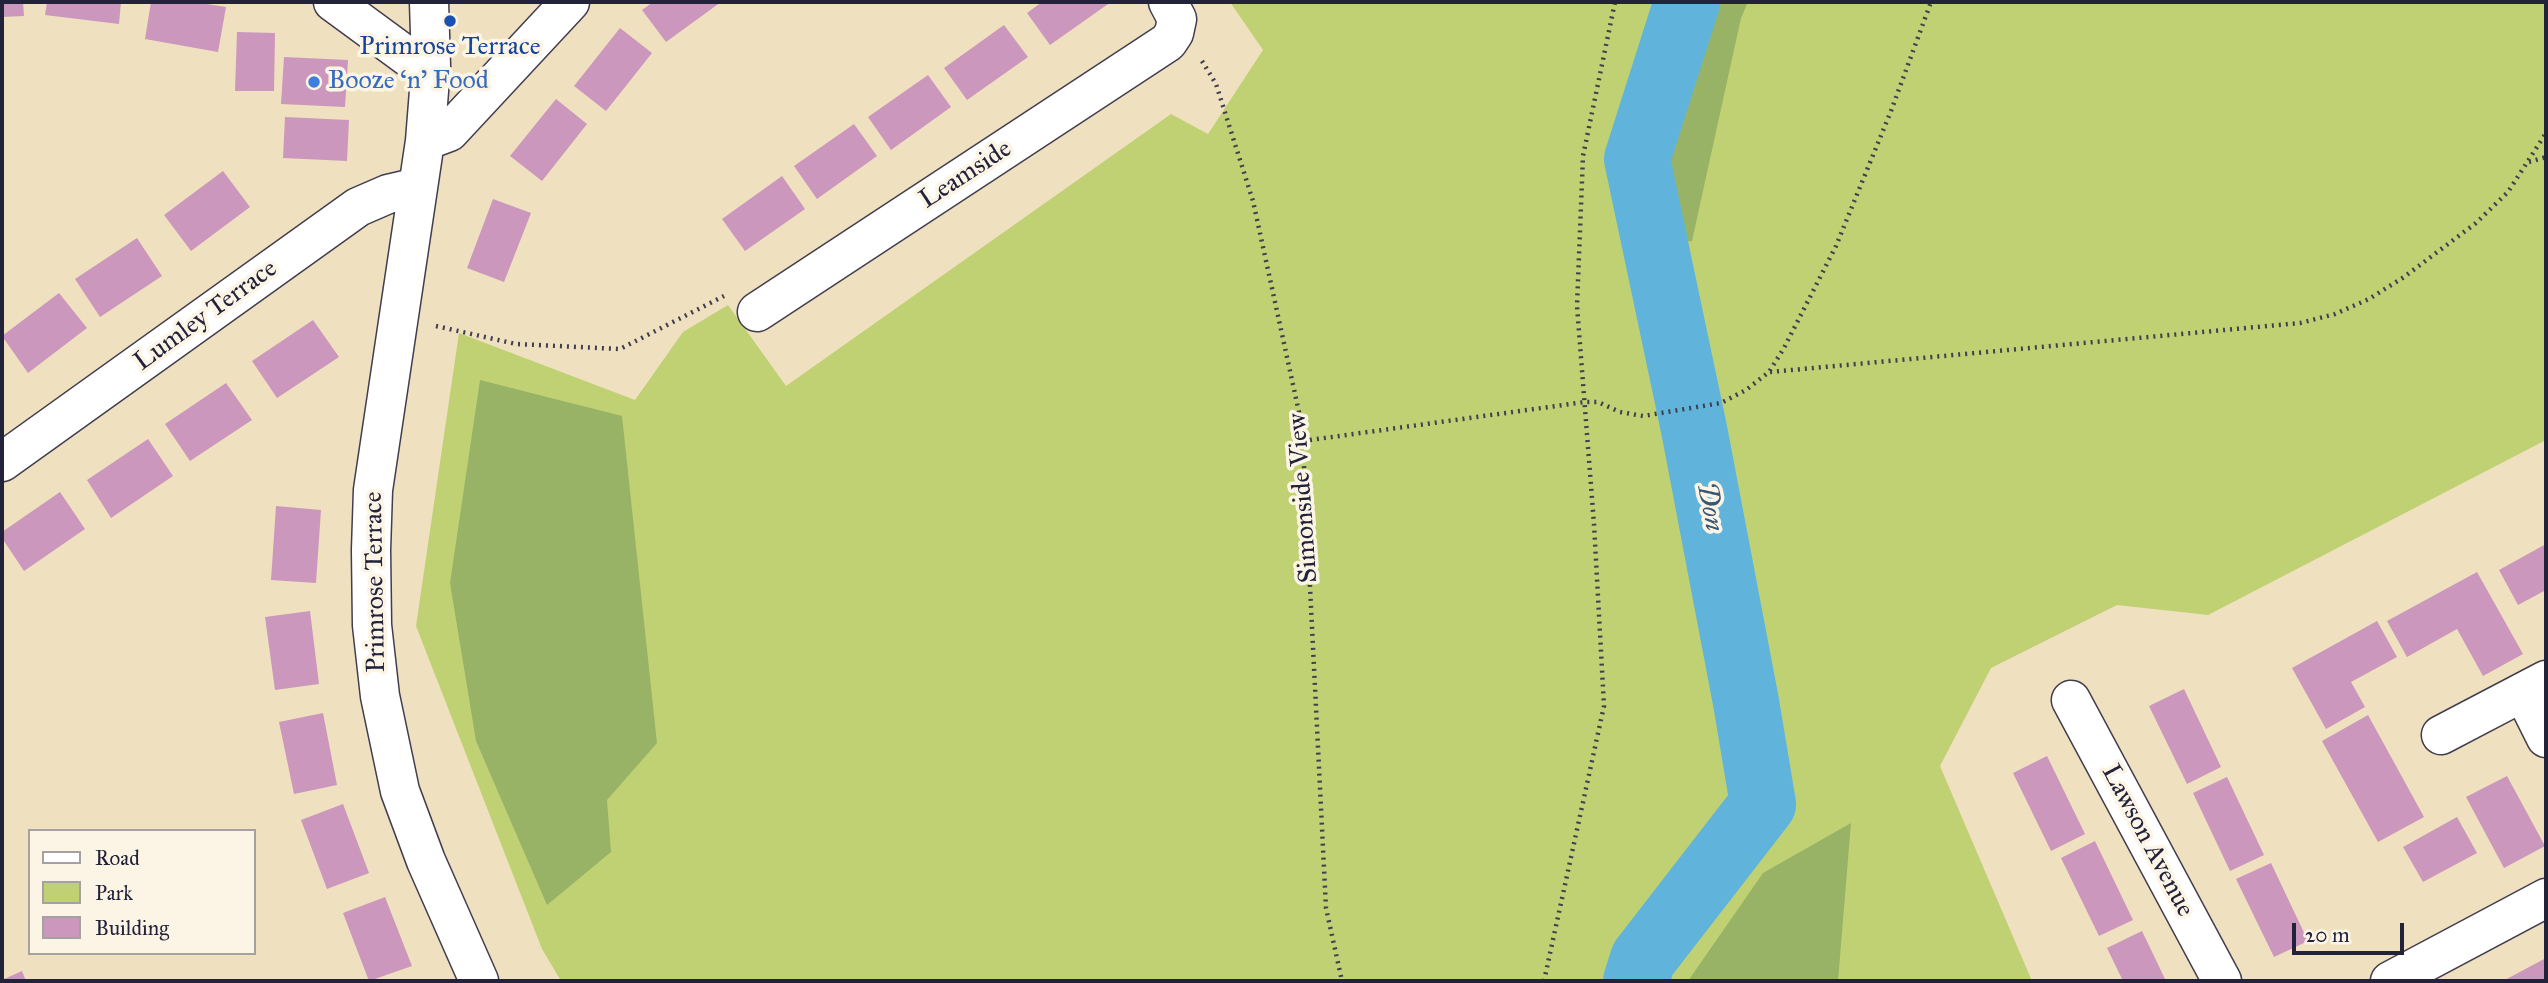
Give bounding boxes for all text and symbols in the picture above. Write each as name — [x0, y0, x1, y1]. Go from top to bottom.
marker: Primrose Terrace — [442, 13, 458, 29]
place label: Primrose Terrace — [359, 32, 541, 64]
place label: Booze ‘n’ Food — [328, 66, 489, 98]
marker: Booze ‘n’ Food — [306, 74, 322, 90]
street label: Leamside — [914, 134, 1018, 216]
street label: Lumley Terrace — [128, 254, 284, 378]
street label: Simonside View — [1283, 412, 1325, 584]
water label: Don — [1688, 480, 1730, 534]
street label: Primrose Terrace — [359, 491, 393, 673]
street label: Lawson Avenue — [2094, 760, 2200, 922]
legend — [28, 829, 256, 955]
text: Road — [95, 845, 140, 871]
text: Park — [95, 880, 133, 906]
scale bar — [2296, 909, 2408, 953]
text: Building — [95, 915, 169, 941]
text: 20 m — [2305, 922, 2350, 948]

